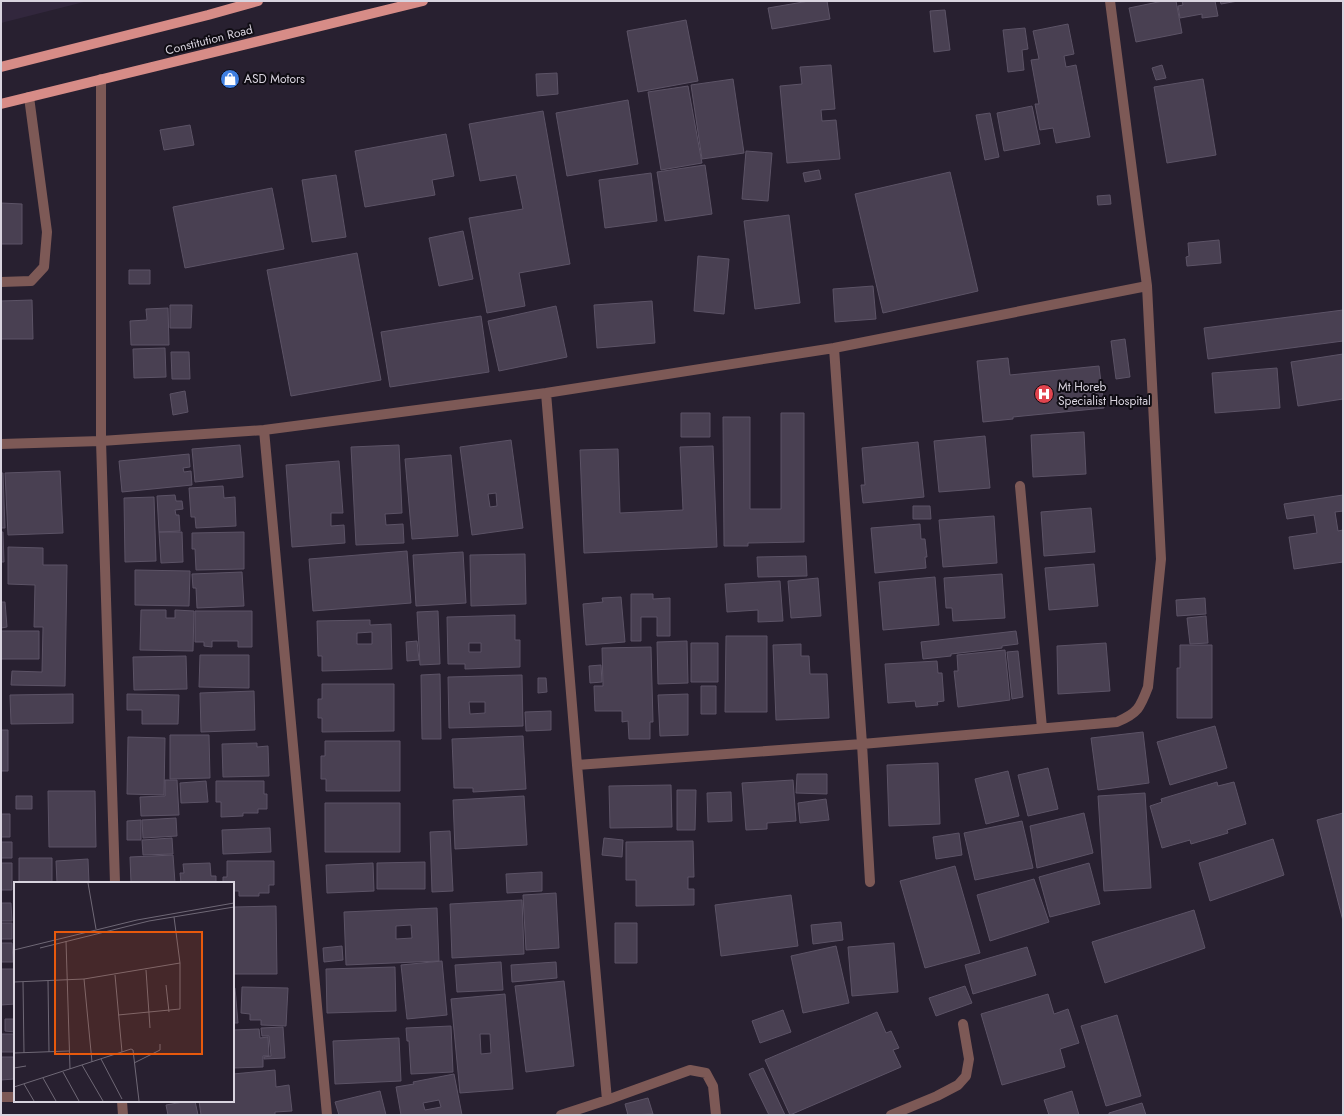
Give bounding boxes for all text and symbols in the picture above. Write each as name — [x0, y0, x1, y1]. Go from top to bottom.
street label: Constitution Road — [163, 20, 255, 60]
shop icon: ASD Motors — [219, 68, 241, 90]
place label: ASD Motors — [244, 70, 305, 88]
place label: Mt Horeb Specialist Hospital — [1058, 378, 1151, 410]
hospital icon: Mt Horeb Specialist Hospital — [1033, 383, 1055, 405]
inset map — [14, 882, 234, 1102]

